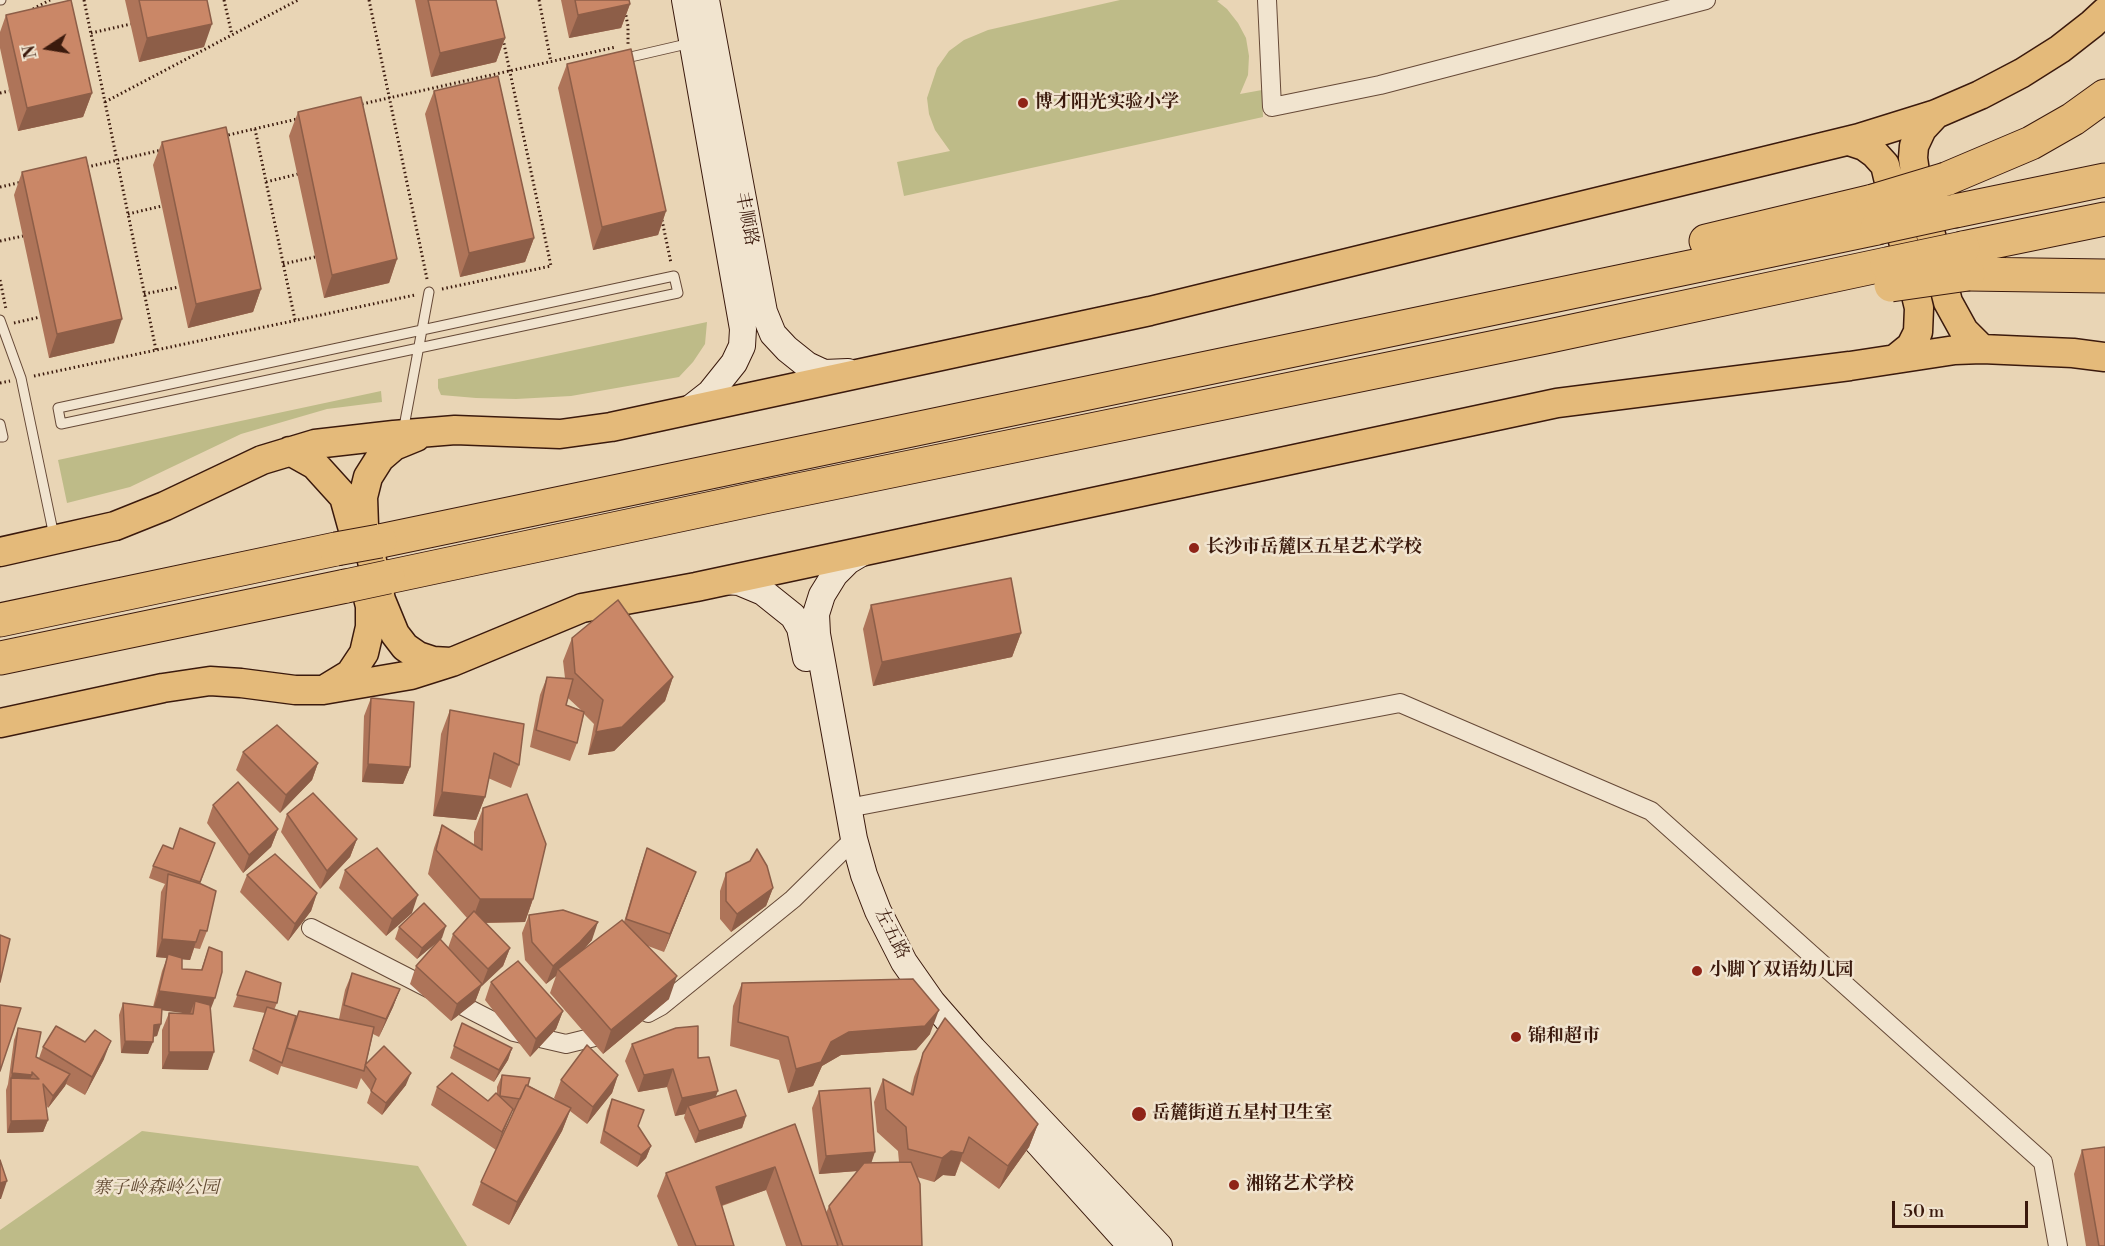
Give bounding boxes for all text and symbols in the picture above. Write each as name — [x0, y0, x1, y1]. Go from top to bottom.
north arrow — [18, 18, 78, 78]
text: N — [19, 43, 41, 60]
place label: 博才阳光实验小学 — [1035, 92, 1179, 114]
marker: 博才阳光实验小学 — [1016, 96, 1030, 110]
street label: 丰顺路 — [730, 190, 762, 248]
place label: 长沙市岳麓区五星艺术学校 — [1206, 537, 1422, 559]
marker: 长沙市岳麓区五星艺术学校 — [1187, 541, 1201, 555]
street label: 左五路 — [869, 905, 913, 963]
place label: 小脚丫双语幼儿园 — [1709, 960, 1853, 982]
marker: 小脚丫双语幼儿园 — [1690, 964, 1704, 978]
place label: 锦和超市 — [1528, 1026, 1600, 1048]
marker: 锦和超市 — [1509, 1030, 1523, 1044]
place label: 岳麓街道五星村卫生室 — [1152, 1103, 1332, 1125]
marker: 岳麓街道五星村卫生室 — [1130, 1105, 1148, 1123]
place label: 湘铭艺术学校 — [1246, 1174, 1354, 1196]
park label: 寨子岭森岭公园 — [93, 1178, 219, 1200]
marker: 湘铭艺术学校 — [1227, 1178, 1241, 1192]
scale bar — [1895, 1189, 2032, 1227]
text: 50 m — [1903, 1200, 1944, 1223]

